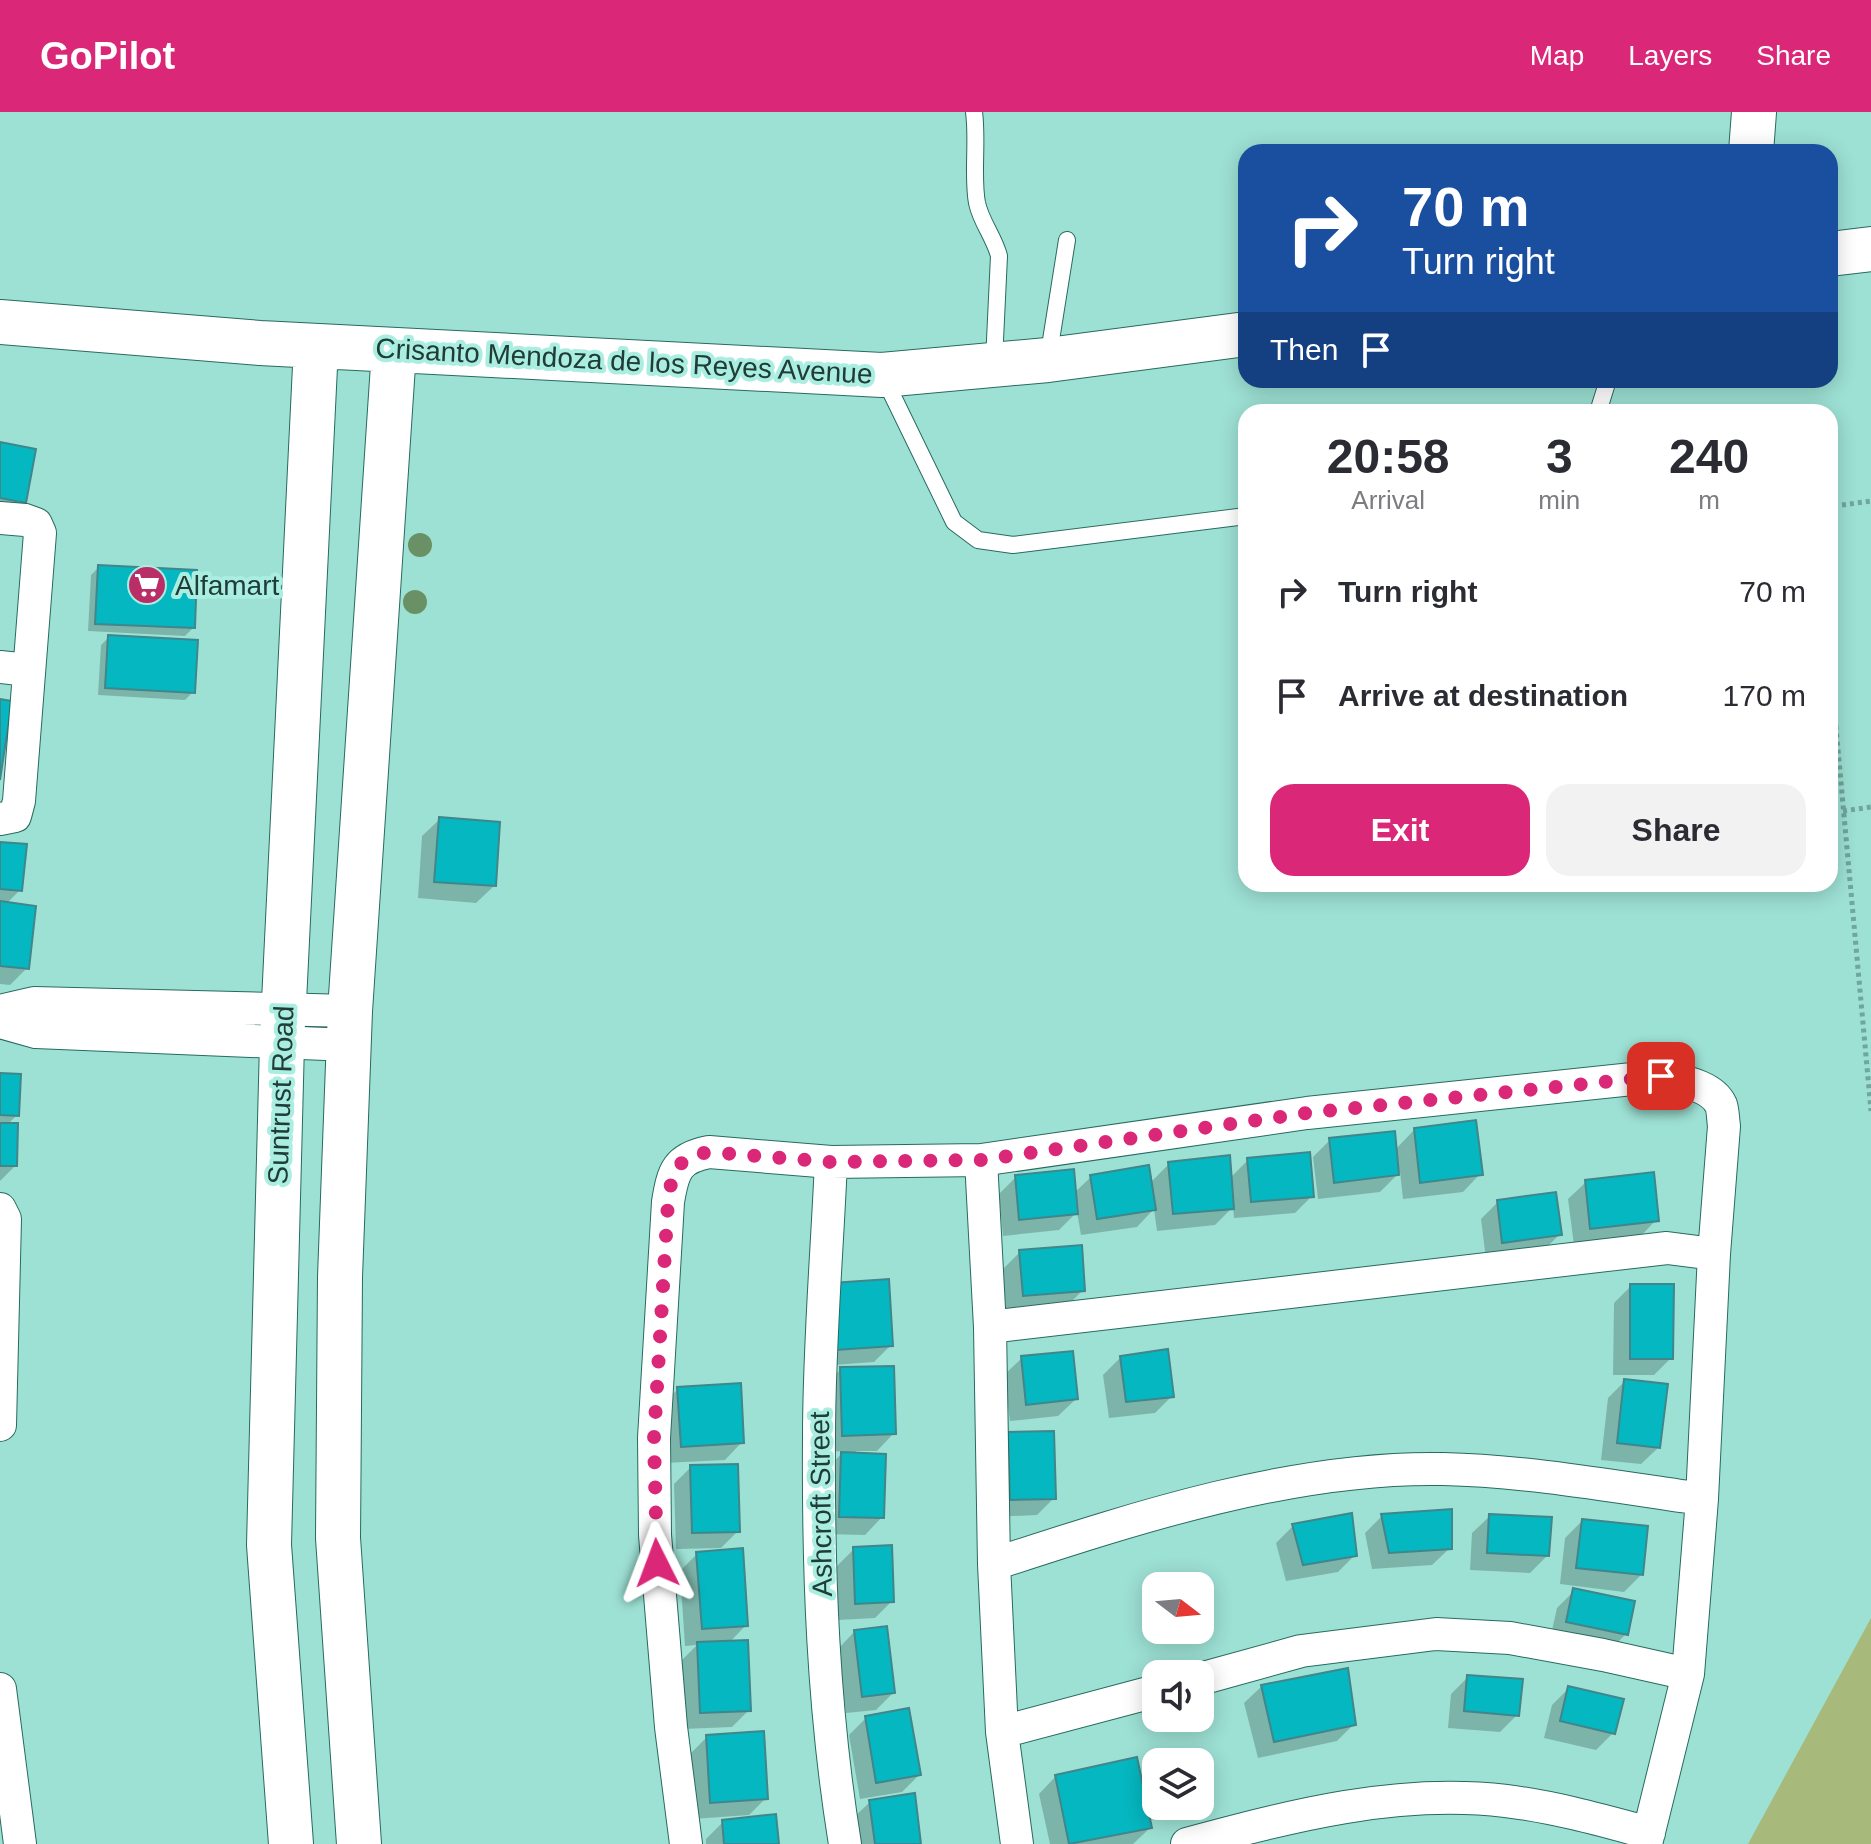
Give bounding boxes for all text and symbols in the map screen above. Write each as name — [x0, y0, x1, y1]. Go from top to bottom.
text: GoPilot — [40, 35, 175, 77]
text: Map — [1530, 40, 1584, 71]
text: Layers — [1628, 40, 1712, 71]
text: Share — [1756, 40, 1831, 71]
text: 70 m — [1402, 175, 1530, 238]
icon: right — [1270, 176, 1374, 280]
text: Turn right — [1402, 241, 1555, 282]
icon: arrive — [1354, 328, 1398, 372]
street label: Crisanto Mendoza de los Reyes Avenue — [375, 333, 873, 389]
text: Then — [1270, 333, 1338, 366]
text: 20:58 — [1327, 430, 1450, 483]
text: 3 — [1546, 430, 1573, 483]
text: 240 — [1669, 430, 1749, 483]
text: Arrival — [1351, 485, 1425, 515]
text: min — [1538, 485, 1580, 515]
text: m — [1698, 485, 1720, 515]
supermarket icon: Alfamart — [126, 564, 168, 606]
place label: Alfamart — [175, 570, 279, 601]
icon: right — [1270, 570, 1314, 614]
text: Turn right — [1338, 575, 1477, 608]
text: 70 m — [1739, 575, 1806, 608]
icon: arrive — [1270, 674, 1314, 718]
text: Arrive at destination — [1338, 679, 1628, 712]
text: 170 m — [1723, 679, 1806, 712]
button: Exit — [1270, 784, 1530, 876]
button: Share — [1546, 784, 1806, 876]
street label: Suntrust Road — [262, 1005, 300, 1185]
pin — [1627, 1042, 1695, 1110]
icon: arrive — [1639, 1054, 1683, 1098]
street label: Ashcroft Street — [804, 1411, 838, 1597]
position arrow — [615, 1521, 699, 1605]
north arrow — [1142, 1572, 1214, 1644]
map controls — [1142, 1572, 1214, 1820]
button: sound — [1142, 1660, 1214, 1732]
button: layers — [1142, 1748, 1214, 1820]

